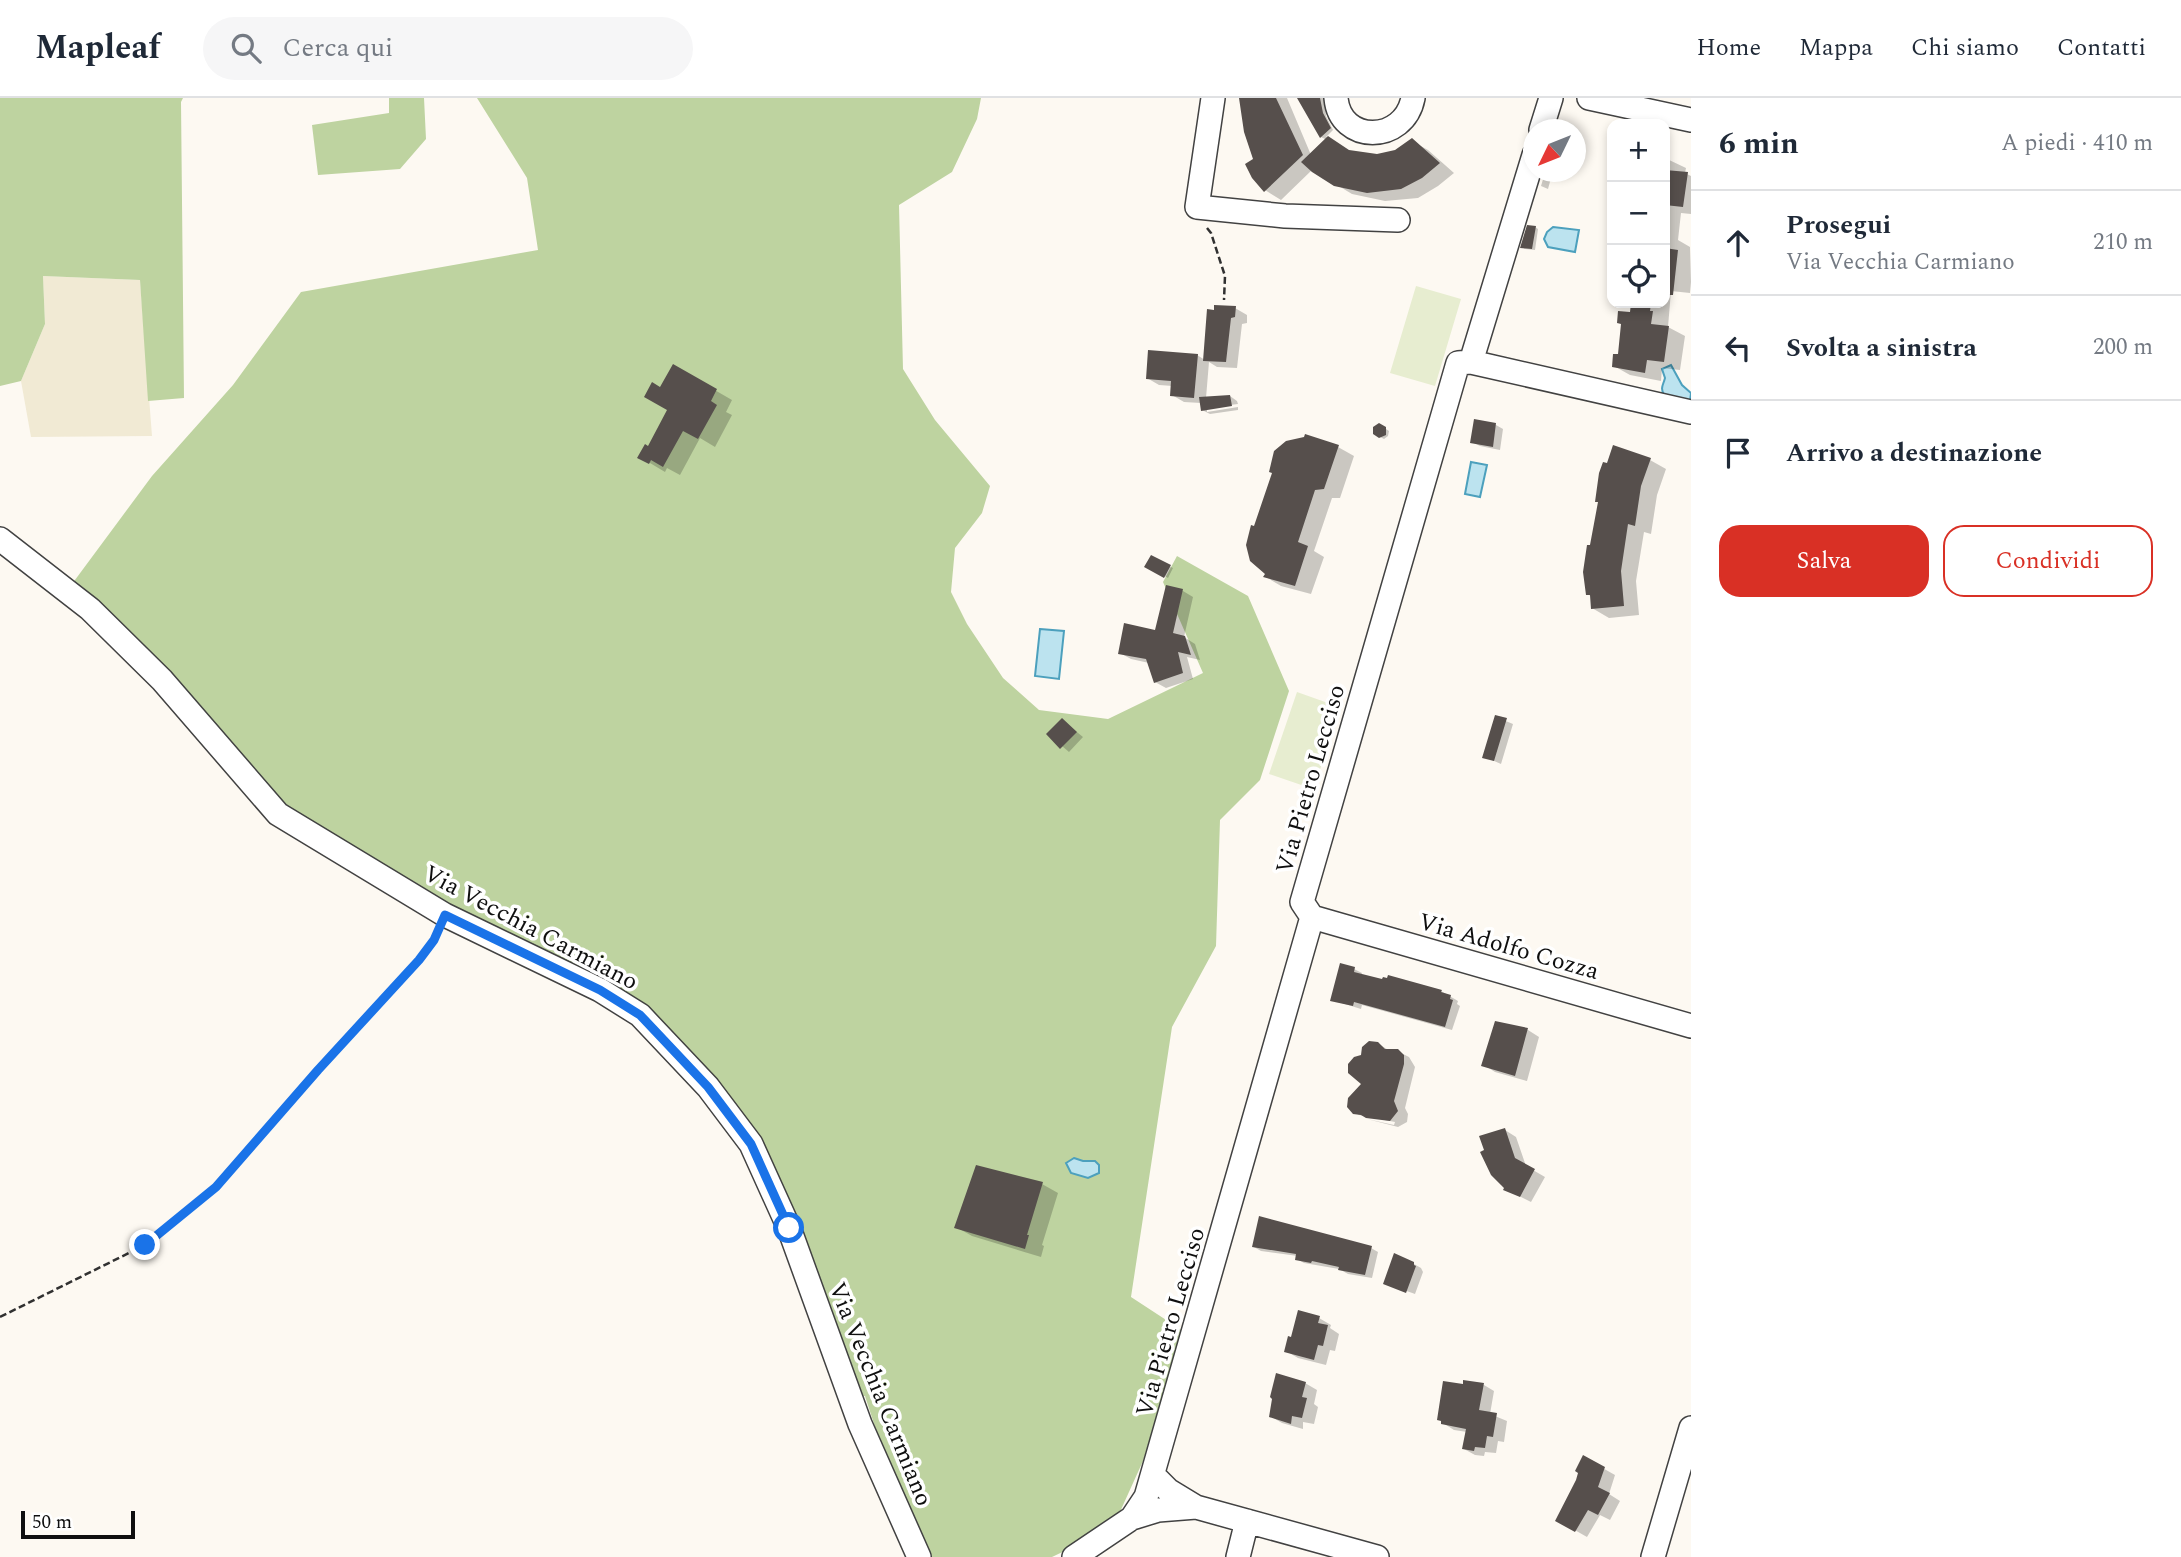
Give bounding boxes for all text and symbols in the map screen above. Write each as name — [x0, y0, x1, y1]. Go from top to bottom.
search box — [203, 17, 693, 80]
text: Mapleaf — [35, 23, 161, 73]
text: Cerca qui — [283, 28, 393, 68]
icon: search — [227, 29, 265, 67]
text: Home — [1696, 30, 1761, 66]
text: Mappa — [1799, 30, 1873, 66]
text: Chi siamo — [1911, 30, 2019, 66]
text: Contatti — [2057, 30, 2146, 66]
north arrow — [1523, 119, 1586, 182]
map controls — [1607, 119, 1670, 308]
button: + — [1607, 119, 1670, 182]
text: 6 min — [1719, 121, 1799, 167]
text: A piedi · 410 m — [2001, 126, 2153, 161]
button: − — [1607, 182, 1670, 245]
text: Prosegui — [1786, 205, 1891, 245]
icon: ahead — [1719, 224, 1757, 262]
text: 210 m — [2093, 225, 2153, 260]
button: locate — [1607, 245, 1670, 308]
text: Via Vecchia Carmiano — [1786, 245, 2015, 280]
text: Svolta a sinistra — [1786, 328, 1977, 368]
icon: left — [1719, 329, 1757, 367]
text: 200 m — [2093, 330, 2153, 365]
text: Arrivo a destinazione — [1786, 433, 2042, 473]
icon: arrive — [1719, 434, 1757, 472]
button: Salva — [1719, 525, 1929, 597]
button: Condividi — [1943, 525, 2153, 597]
street label: Via Pietro Lecciso — [1267, 680, 1355, 878]
street label: Via Vecchia Carmiano — [417, 856, 644, 1000]
street label: Via Adolfo Cozza — [1414, 904, 1603, 990]
route start — [773, 1212, 804, 1243]
street label: Via Pietro Lecciso — [1127, 1223, 1215, 1421]
route end — [129, 1229, 160, 1260]
street label: Via Vecchia Carmiano — [819, 1277, 941, 1512]
scale bar — [21, 1508, 135, 1540]
text: 50 m — [32, 1508, 72, 1537]

